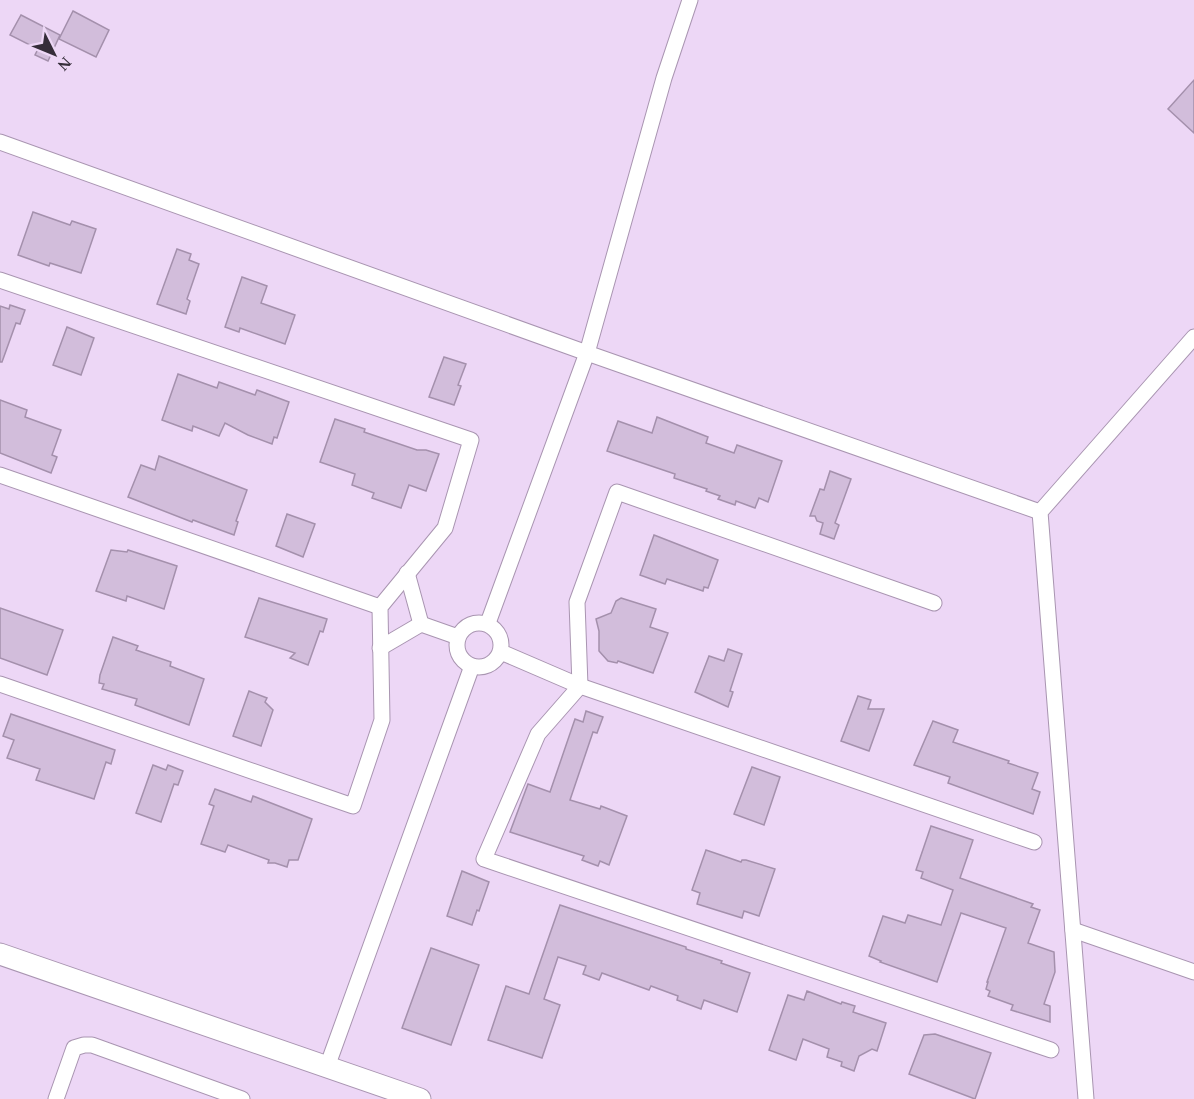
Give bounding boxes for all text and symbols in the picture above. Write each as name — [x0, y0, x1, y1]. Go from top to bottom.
north arrow — [24, 24, 84, 84]
text: N — [54, 54, 75, 74]

